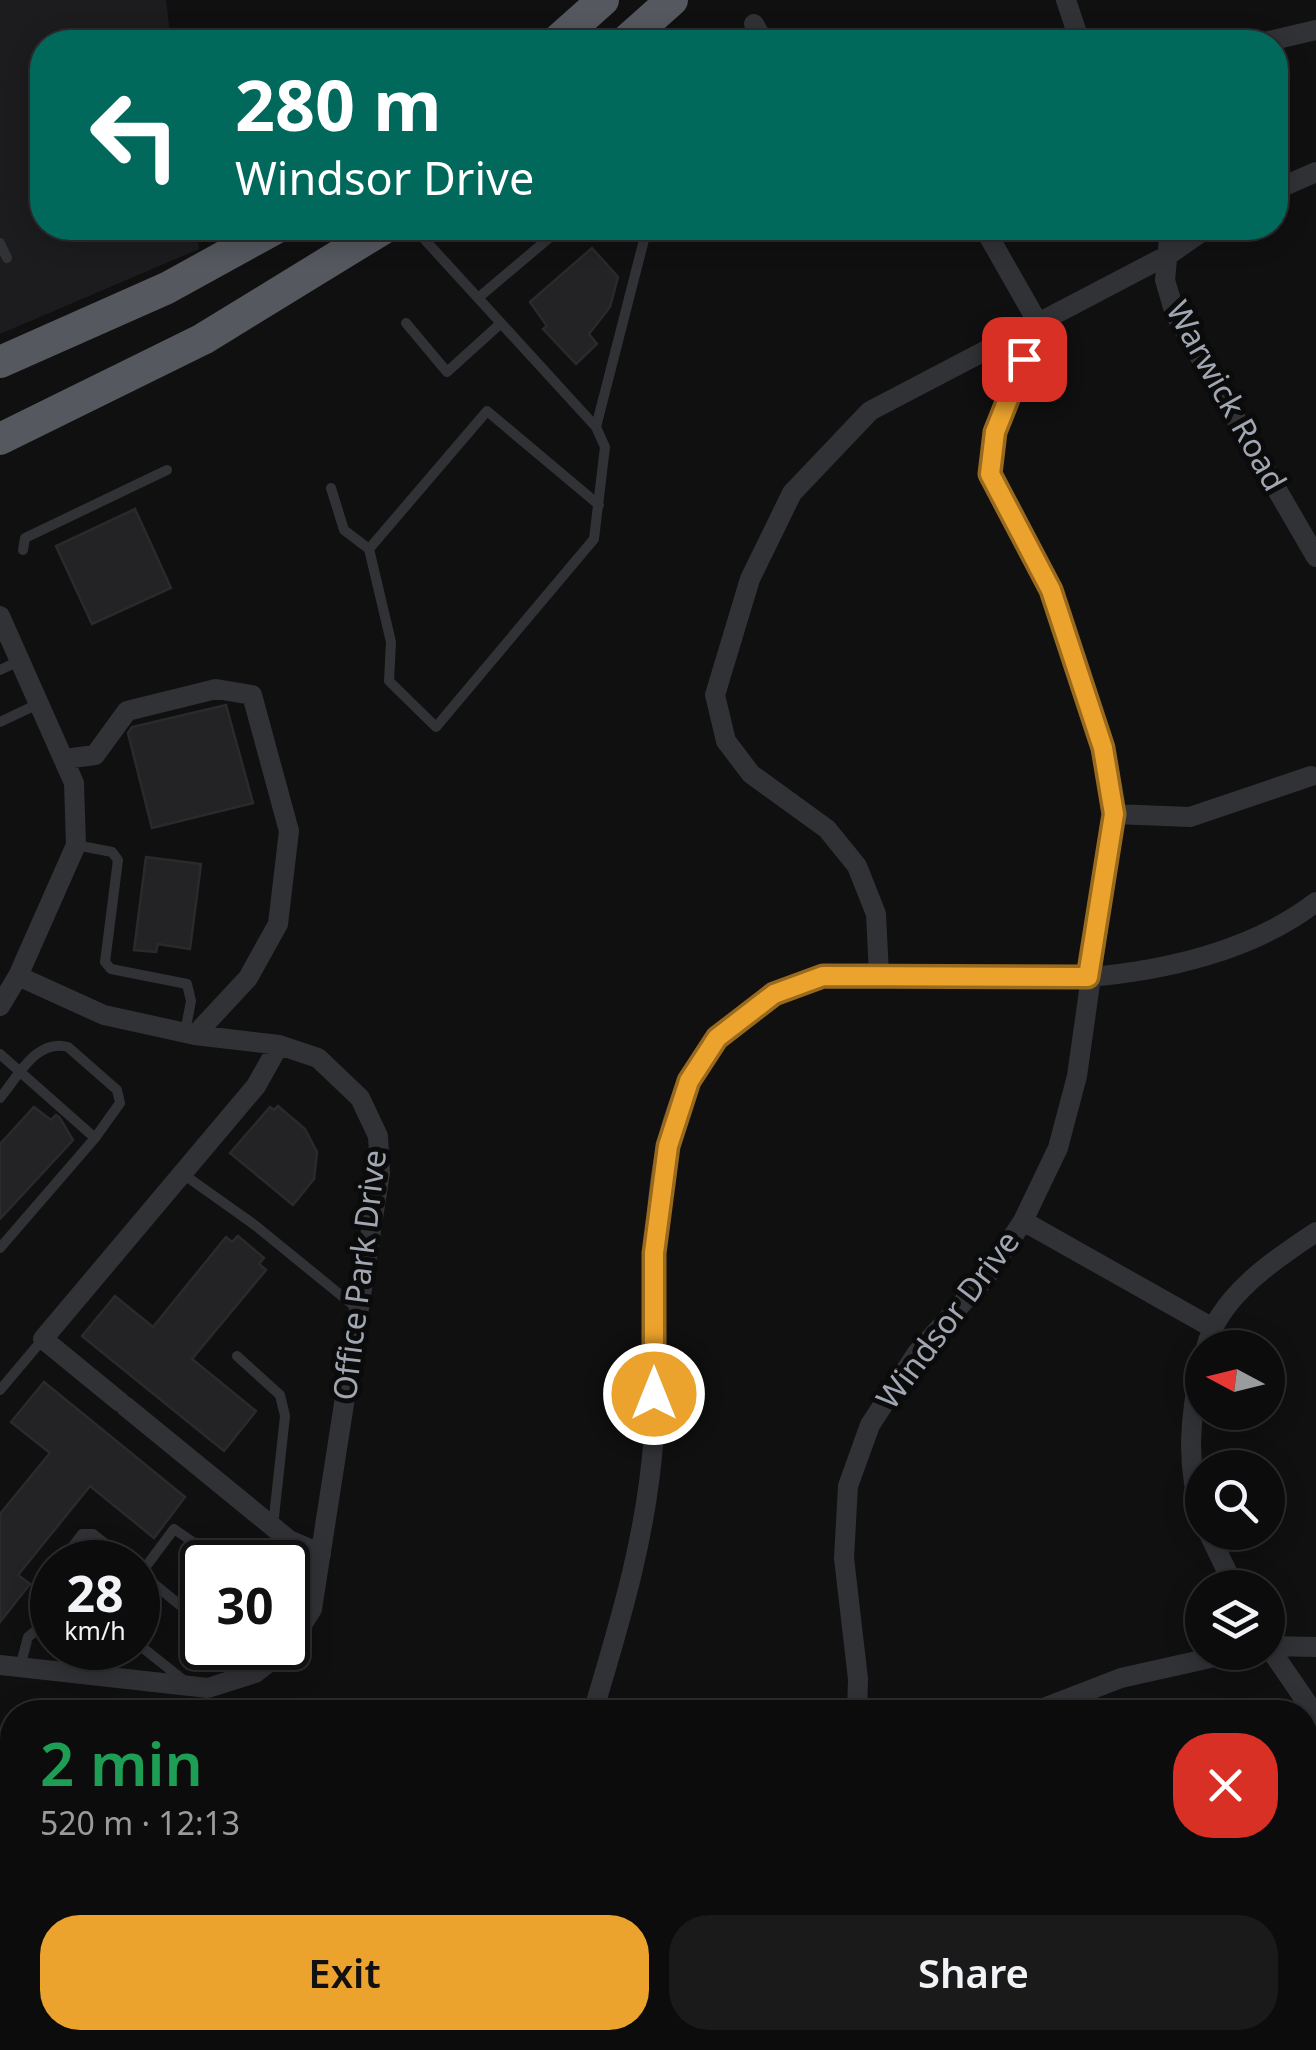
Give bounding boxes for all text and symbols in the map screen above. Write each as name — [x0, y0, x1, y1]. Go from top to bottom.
text: 280 m — [235, 56, 442, 152]
icon: left — [70, 70, 200, 200]
text: Windsor Drive — [235, 147, 534, 208]
street label: Warwick Road — [1157, 292, 1297, 498]
pin — [982, 317, 1067, 402]
icon: arrive — [997, 332, 1052, 387]
street label: Office Park Drive — [322, 1147, 395, 1403]
street label: Windsor Drive — [866, 1221, 1028, 1417]
north arrow — [1185, 1330, 1285, 1430]
map controls — [1185, 1330, 1285, 1670]
position arrow — [602, 1342, 706, 1446]
button: search — [1185, 1450, 1285, 1550]
speed limit sign: 30 — [180, 1540, 310, 1670]
text: 28 — [66, 1559, 124, 1627]
button: layers — [1185, 1570, 1285, 1670]
text: km/h — [64, 1613, 126, 1647]
text: 2 min — [40, 1722, 203, 1804]
button: close — [1173, 1733, 1278, 1838]
text: 520 m · 12:13 — [40, 1801, 240, 1844]
button: Exit — [40, 1915, 649, 2030]
button: Share — [669, 1915, 1278, 2030]

